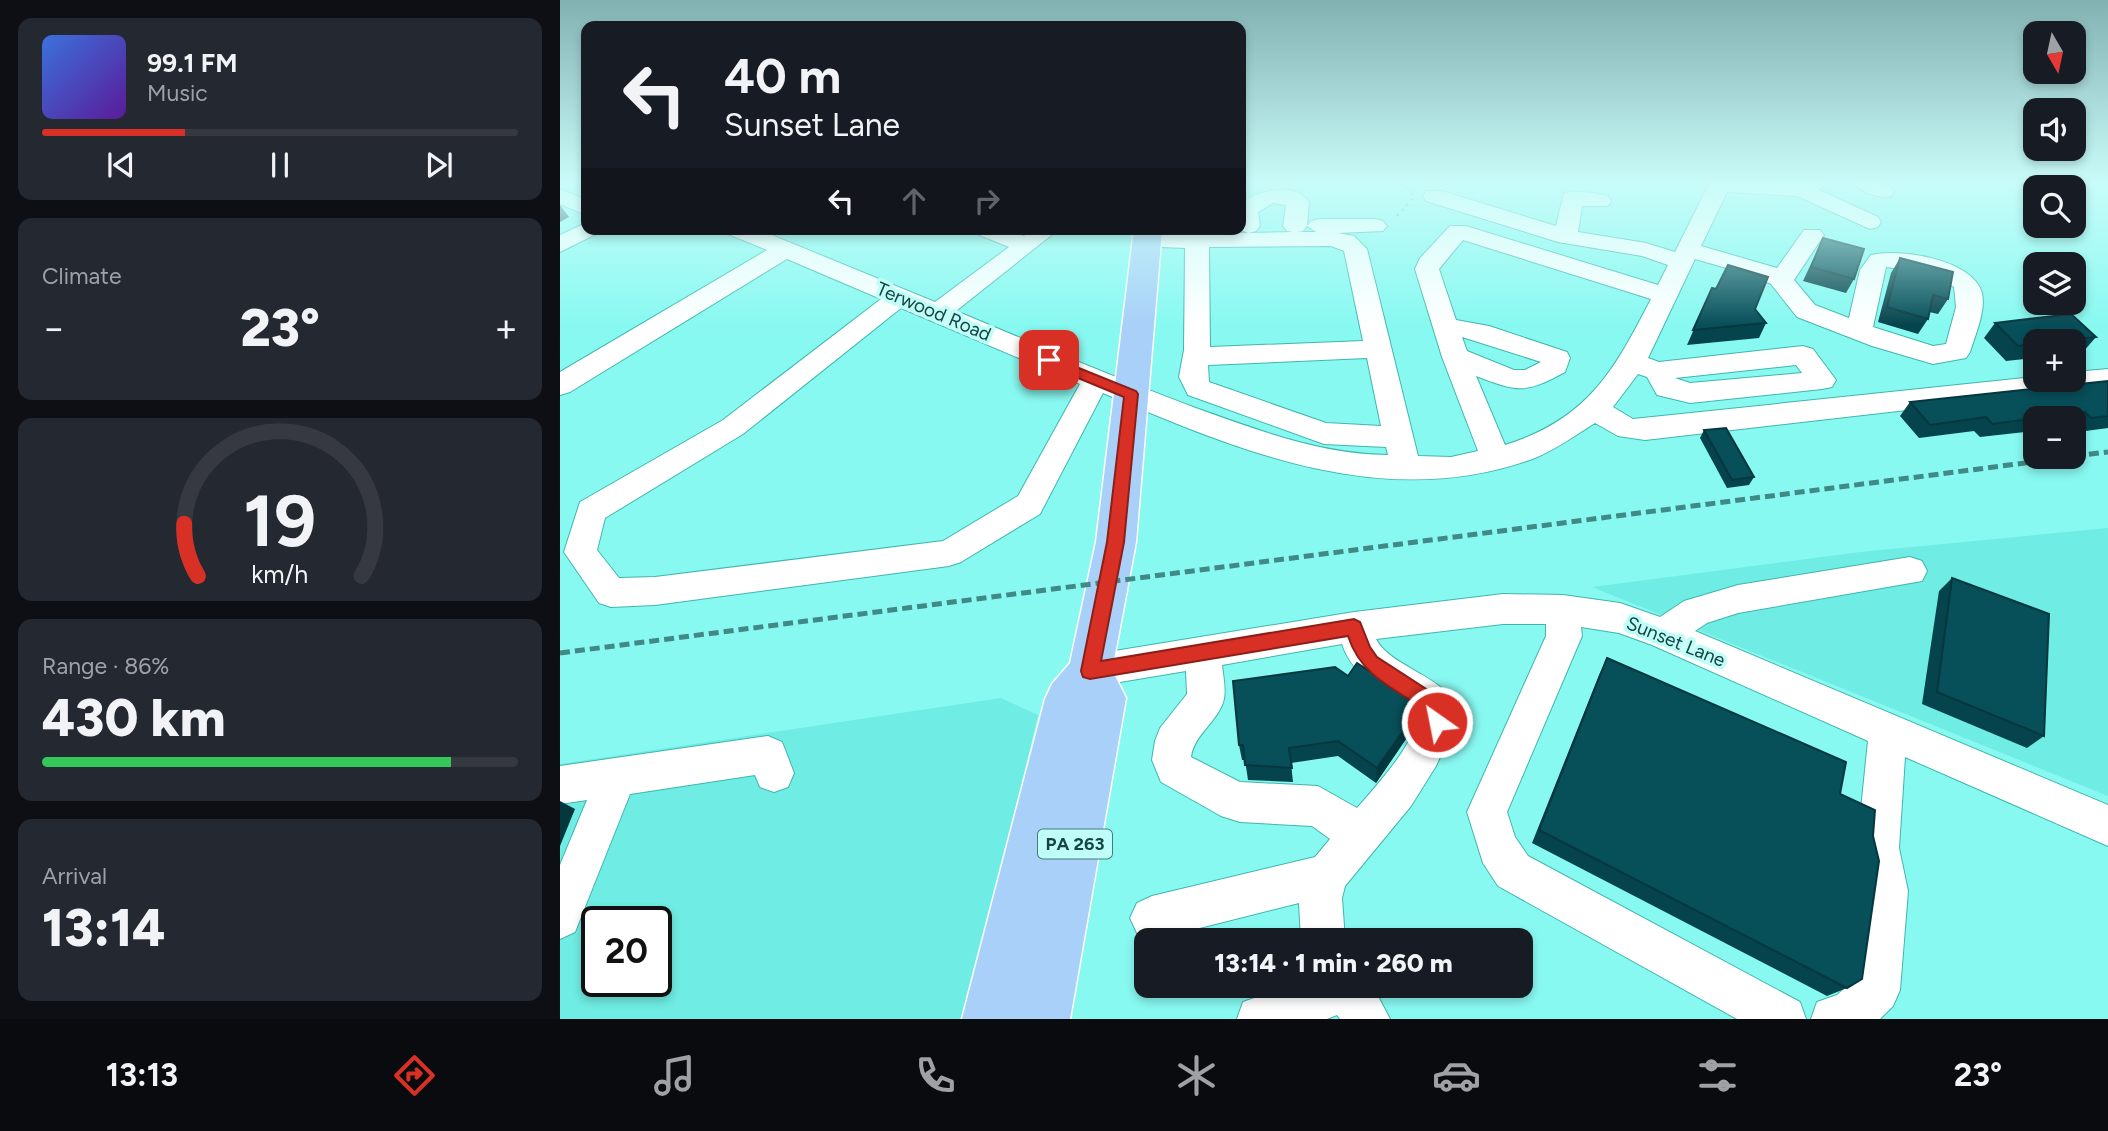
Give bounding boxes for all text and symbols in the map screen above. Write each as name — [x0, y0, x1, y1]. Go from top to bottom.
north arrow — [2023, 21, 2086, 84]
map controls — [2023, 21, 2086, 469]
text: 40 m — [724, 46, 841, 105]
text: 99.1 FM — [147, 47, 237, 79]
icon: left — [609, 49, 700, 140]
text: Music — [147, 79, 208, 107]
button: sound — [2023, 98, 2086, 161]
text: Sunset Lane — [724, 106, 900, 144]
icon: previous — [102, 146, 140, 184]
icon: pause — [261, 146, 299, 184]
icon: next — [420, 146, 458, 184]
button: search — [2023, 175, 2086, 238]
icon: left — [822, 182, 860, 220]
icon: ahead — [895, 182, 933, 220]
icon: right — [968, 182, 1006, 220]
button: layers — [2023, 252, 2086, 315]
text: Climate — [42, 262, 121, 290]
street label: Terwood Road — [873, 277, 995, 346]
text: 23° — [240, 297, 320, 359]
text: − — [42, 305, 66, 351]
text: + — [494, 305, 518, 351]
button: + — [2023, 329, 2086, 392]
pin — [1019, 330, 1079, 390]
icon: arrive — [1030, 341, 1068, 379]
button: − — [2023, 406, 2086, 469]
text: 19 — [244, 477, 316, 564]
text: km/h — [251, 558, 309, 588]
street label: Sunset Lane — [1623, 611, 1729, 672]
text: Range · 86% — [42, 652, 169, 680]
position arrow — [1400, 685, 1474, 759]
text: 430 km — [42, 687, 226, 749]
road number: PA 263 — [1038, 830, 1112, 858]
text: Arrival — [42, 862, 107, 890]
text: 13:14 — [42, 897, 166, 959]
speed limit sign: 20 — [581, 906, 672, 997]
text: 13:14 · 1 min · 260 m — [1214, 947, 1453, 979]
icon: directions — [390, 1051, 439, 1100]
icon: music — [650, 1051, 699, 1100]
icon: phone — [911, 1051, 960, 1100]
icon: climate — [1172, 1051, 1221, 1100]
icon: car — [1432, 1051, 1481, 1100]
icon: filters — [1693, 1051, 1742, 1100]
text: 13:13 — [106, 1056, 178, 1094]
text: 23° — [1954, 1056, 2002, 1094]

